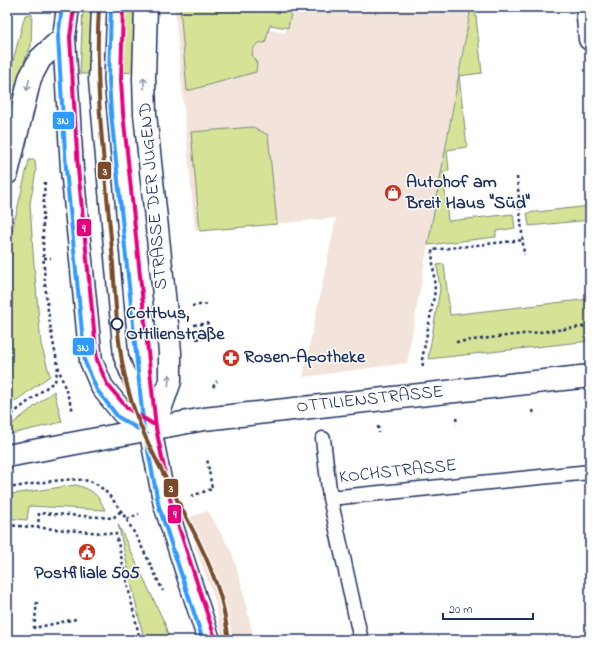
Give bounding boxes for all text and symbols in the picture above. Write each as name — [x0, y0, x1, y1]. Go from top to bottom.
one-way arrow — [140, 77, 148, 90]
one-way arrow — [24, 78, 32, 91]
street label: STRASSE DER JUGEND — [133, 101, 175, 291]
line badge: 3N — [52, 111, 75, 130]
text: 3N — [56, 113, 69, 129]
line badge: 3 — [97, 161, 112, 180]
text: 3 — [102, 164, 108, 180]
place label: Autohof am Breit Haus "Süd" — [405, 170, 531, 217]
shop icon: Autohof am Breit Haus "Süd" — [383, 183, 403, 203]
line badge: 9 — [76, 218, 92, 237]
text: 9 — [81, 221, 86, 237]
place label: Cottbus, Ottilienstraße — [126, 301, 225, 348]
marker: Cottbus, Ottilienstraße — [110, 317, 124, 331]
line badge: 3N — [72, 337, 95, 356]
text: 3N — [76, 340, 89, 356]
place label: Rosen-Apotheke — [244, 345, 366, 371]
pharmacy icon: Rosen-Apotheke — [221, 348, 241, 368]
one-way arrow — [165, 374, 173, 387]
street label: OTTILIENSTRASSE — [295, 379, 445, 421]
street label: KOCHSTRASSE — [338, 453, 458, 491]
line badge: 3 — [163, 478, 179, 498]
text: 3 — [168, 481, 174, 497]
line badge: 9 — [167, 504, 182, 524]
text: 9 — [172, 507, 177, 523]
public building icon: Postfiliale 505 — [77, 542, 97, 562]
place label: Postfiliale 505 — [34, 561, 140, 587]
scale bar — [443, 595, 533, 621]
text: 20 m — [449, 601, 472, 619]

